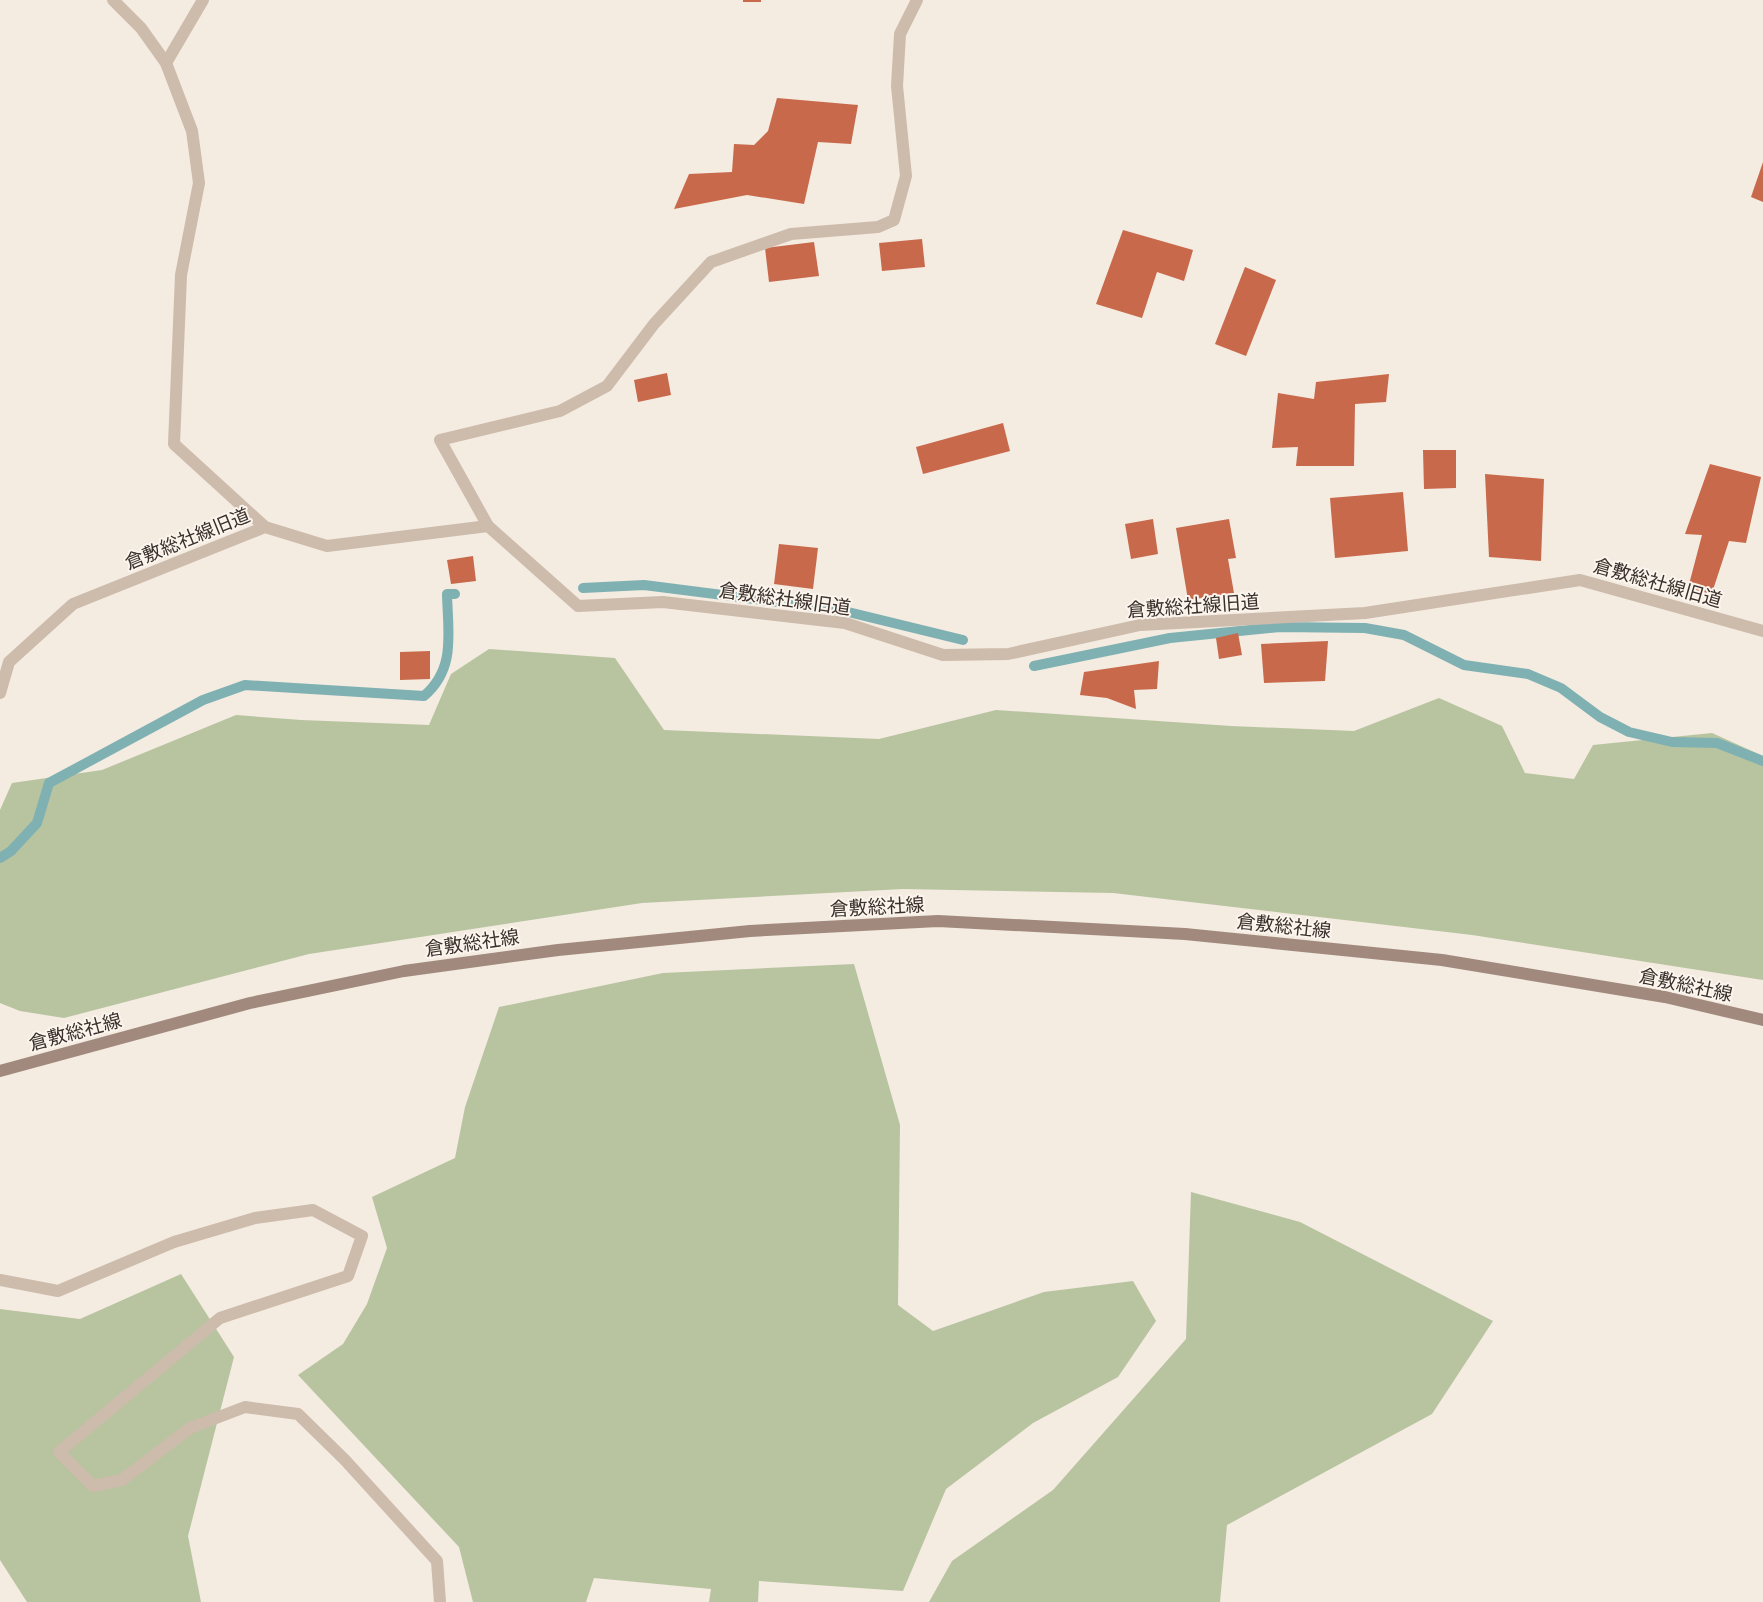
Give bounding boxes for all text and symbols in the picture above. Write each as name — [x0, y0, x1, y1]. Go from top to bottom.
street label: 倉敷総社線旧道 — [121, 502, 253, 574]
street label: 倉敷総社線旧道 — [1591, 553, 1725, 611]
street label: 倉敷総社線旧道 — [718, 577, 852, 619]
street label: 倉敷総社線旧道 — [1126, 589, 1260, 621]
street label: 倉敷総社線 — [829, 892, 925, 920]
street label: 倉敷総社線 — [1236, 909, 1332, 941]
street label: 倉敷総社線 — [423, 924, 521, 960]
street label: 倉敷総社線 — [1637, 963, 1735, 1005]
street label: 倉敷総社線 — [26, 1008, 124, 1054]

